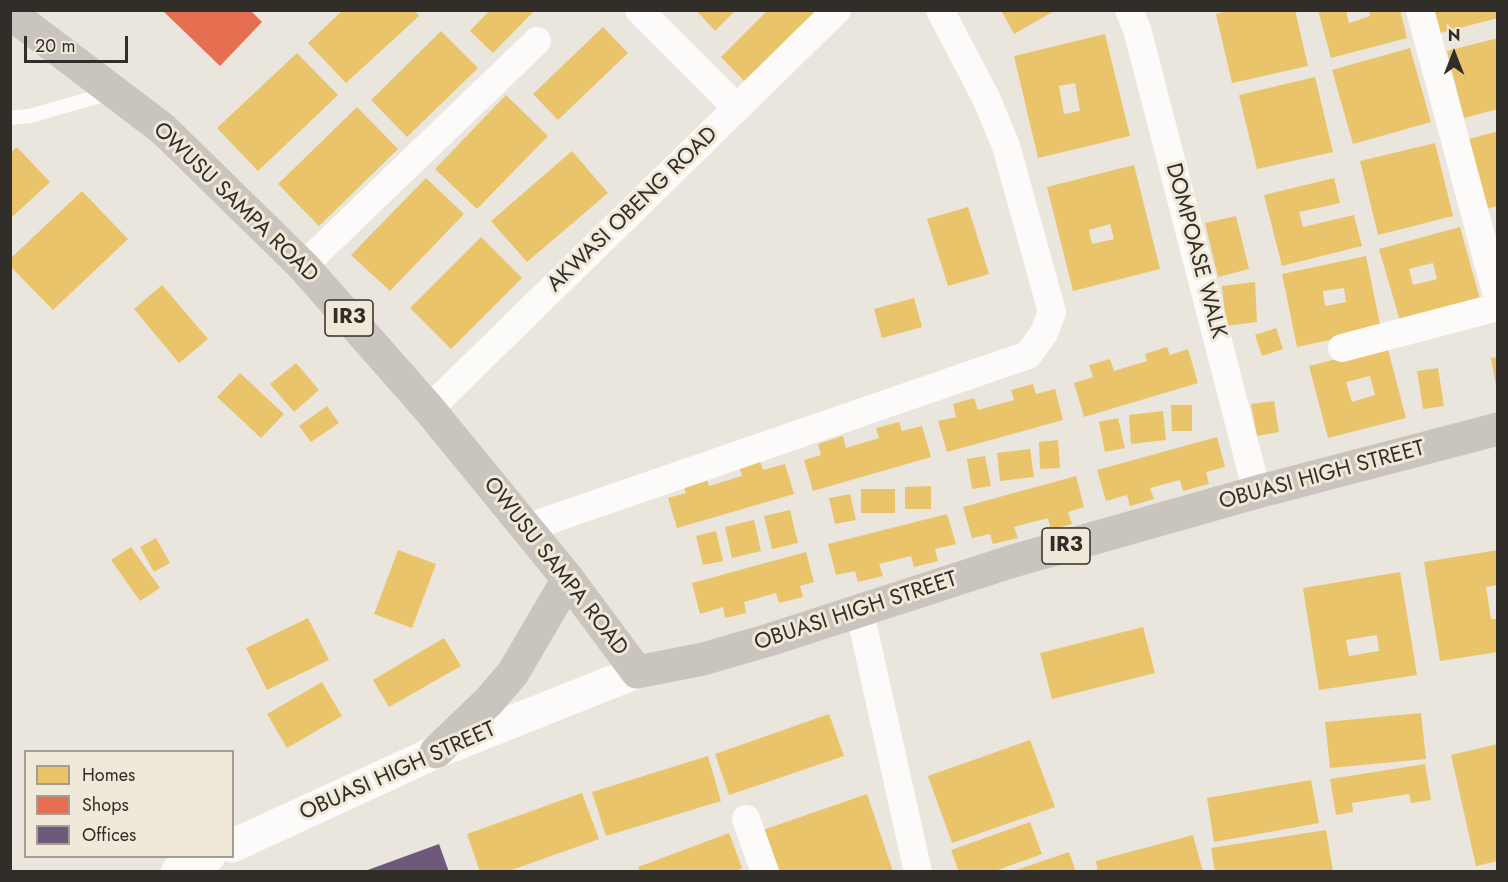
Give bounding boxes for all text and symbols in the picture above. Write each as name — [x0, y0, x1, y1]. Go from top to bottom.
scale bar — [27, 24, 130, 62]
north arrow — [1424, 24, 1484, 84]
text: N — [1448, 24, 1460, 47]
text: 20 m — [35, 33, 75, 59]
street label: OWUSU SAMPA ROAD — [147, 117, 323, 289]
street label: AKWASI OBENG ROAD — [542, 122, 724, 298]
street label: DOMPOASE WALK — [1159, 160, 1231, 342]
road number: IR3 — [325, 300, 373, 336]
street label: OBUASI HIGH STREET — [1216, 436, 1428, 516]
street label: OWUSU SAMPA ROAD — [477, 472, 633, 662]
road number: IR3 — [1042, 528, 1090, 564]
street label: OBUASI HIGH STREET — [751, 567, 961, 657]
street label: OBUASI HIGH STREET — [296, 717, 500, 827]
legend — [24, 750, 234, 858]
text: Homes — [82, 762, 135, 788]
text: Shops — [82, 792, 129, 818]
text: Offices — [82, 822, 136, 848]

